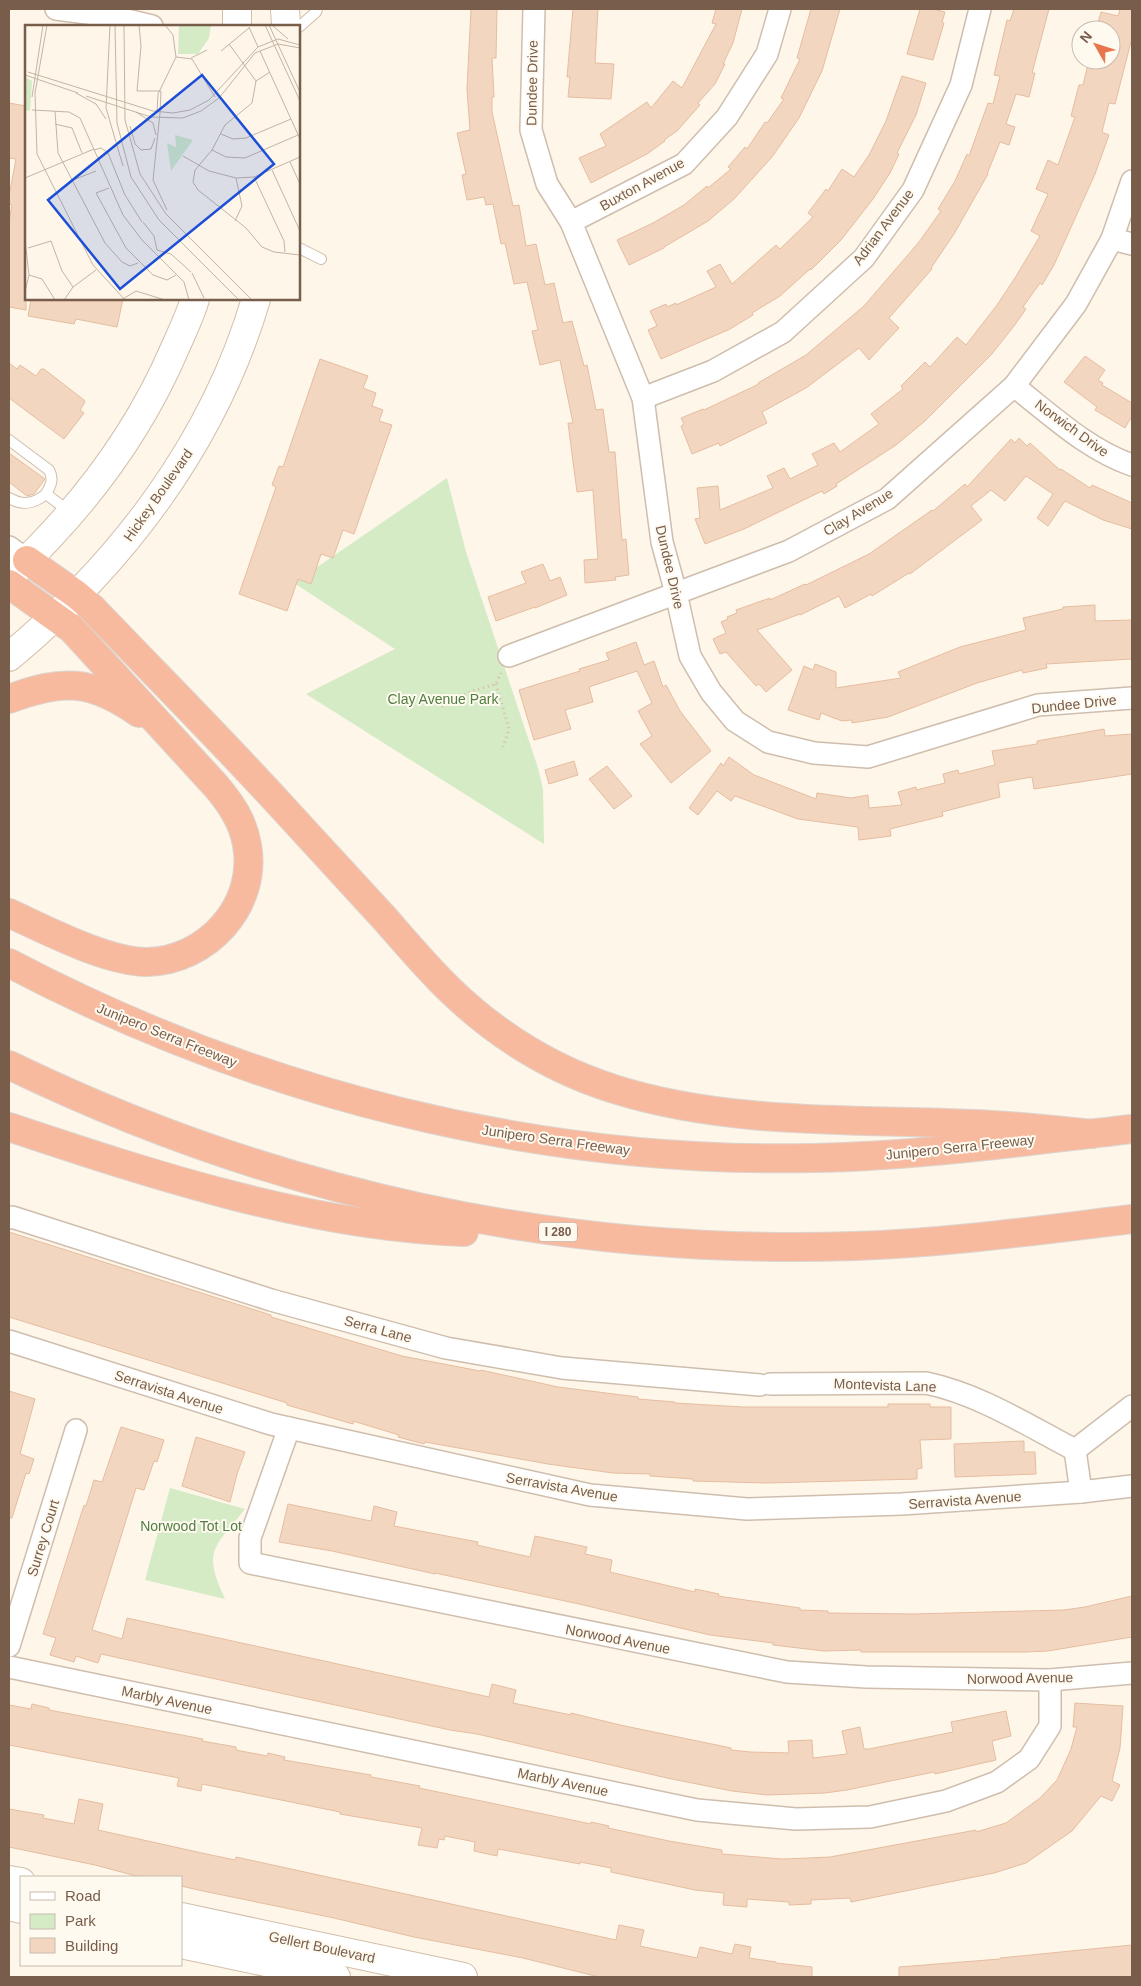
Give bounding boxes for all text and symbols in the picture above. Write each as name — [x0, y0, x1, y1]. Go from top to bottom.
north arrow — [1071, 20, 1121, 70]
inset map — [25, 25, 300, 300]
text: N — [1076, 28, 1095, 46]
street label: Dundee Drive — [523, 40, 541, 126]
street label: Buxton Avenue — [597, 154, 687, 214]
street label: Adrian Avenue — [849, 186, 917, 268]
street label: Norwich Drive — [1032, 396, 1112, 460]
street label: Hickey Boulevard — [120, 446, 196, 544]
street label: Clay Avenue — [820, 485, 896, 539]
street label: Dundee Drive — [653, 523, 687, 611]
park label: Clay Avenue Park — [387, 691, 500, 707]
street label: Dundee Drive — [1031, 692, 1118, 716]
street label: Junipero Serra Freeway — [95, 1000, 239, 1070]
street label: Junipero Serra Freeway — [481, 1122, 631, 1158]
street label: Junipero Serra Freeway — [885, 1131, 1035, 1163]
road number: I 280 — [539, 1222, 577, 1242]
street label: Serra Lane — [342, 1312, 414, 1346]
street label: Serravista Avenue — [113, 1367, 226, 1417]
street label: Montevista Lane — [833, 1375, 937, 1395]
street label: Serravista Avenue — [505, 1469, 619, 1505]
street label: Serravista Avenue — [908, 1488, 1022, 1512]
street label: Surrey Court — [24, 1498, 62, 1578]
park label: Norwood Tot Lot — [140, 1518, 242, 1534]
street label: Norwood Avenue — [564, 1621, 672, 1657]
street label: Norwood Avenue — [967, 1669, 1074, 1687]
street label: Marbly Avenue — [120, 1683, 214, 1717]
street label: Marbly Avenue — [516, 1765, 610, 1799]
legend — [20, 1876, 182, 1966]
text: Road — [65, 1887, 101, 1904]
text: Park — [65, 1912, 96, 1929]
street label: Gellert Boulevard — [267, 1928, 377, 1966]
text: Building — [65, 1937, 118, 1954]

